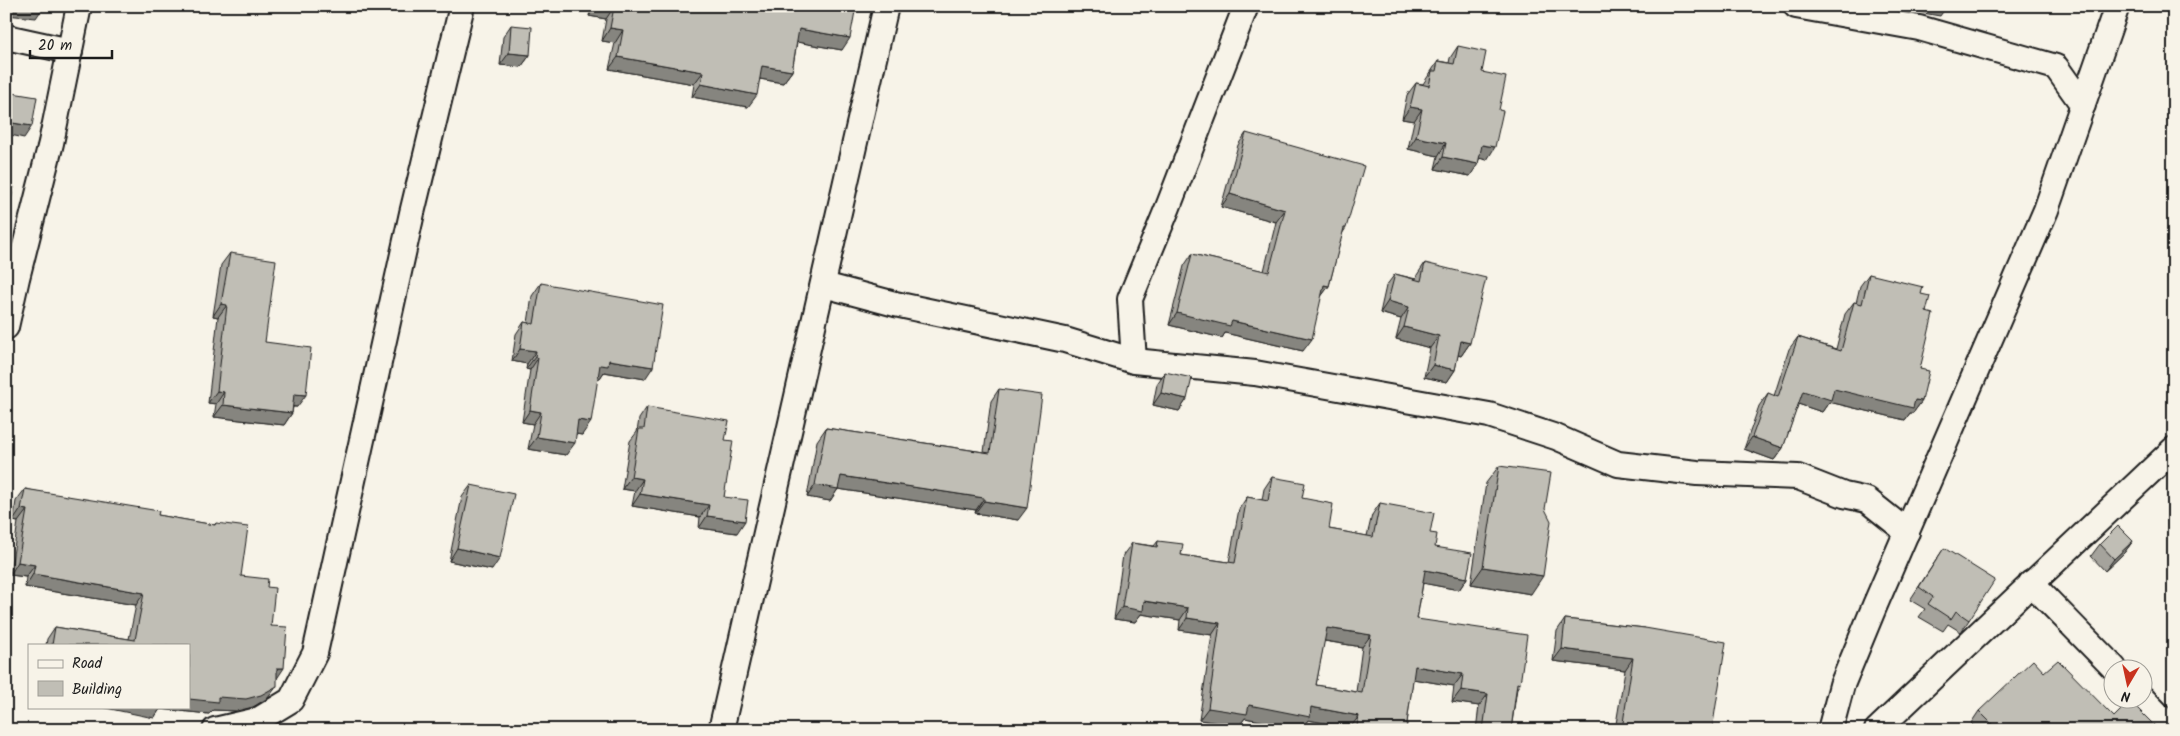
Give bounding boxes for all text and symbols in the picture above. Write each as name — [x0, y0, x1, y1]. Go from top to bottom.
scale bar — [30, 28, 112, 60]
text: 20 m — [38, 34, 72, 58]
legend — [28, 644, 190, 708]
text: Road — [72, 652, 103, 676]
north arrow — [2102, 658, 2152, 708]
text: Building — [72, 678, 122, 702]
text: N — [2120, 684, 2132, 707]

